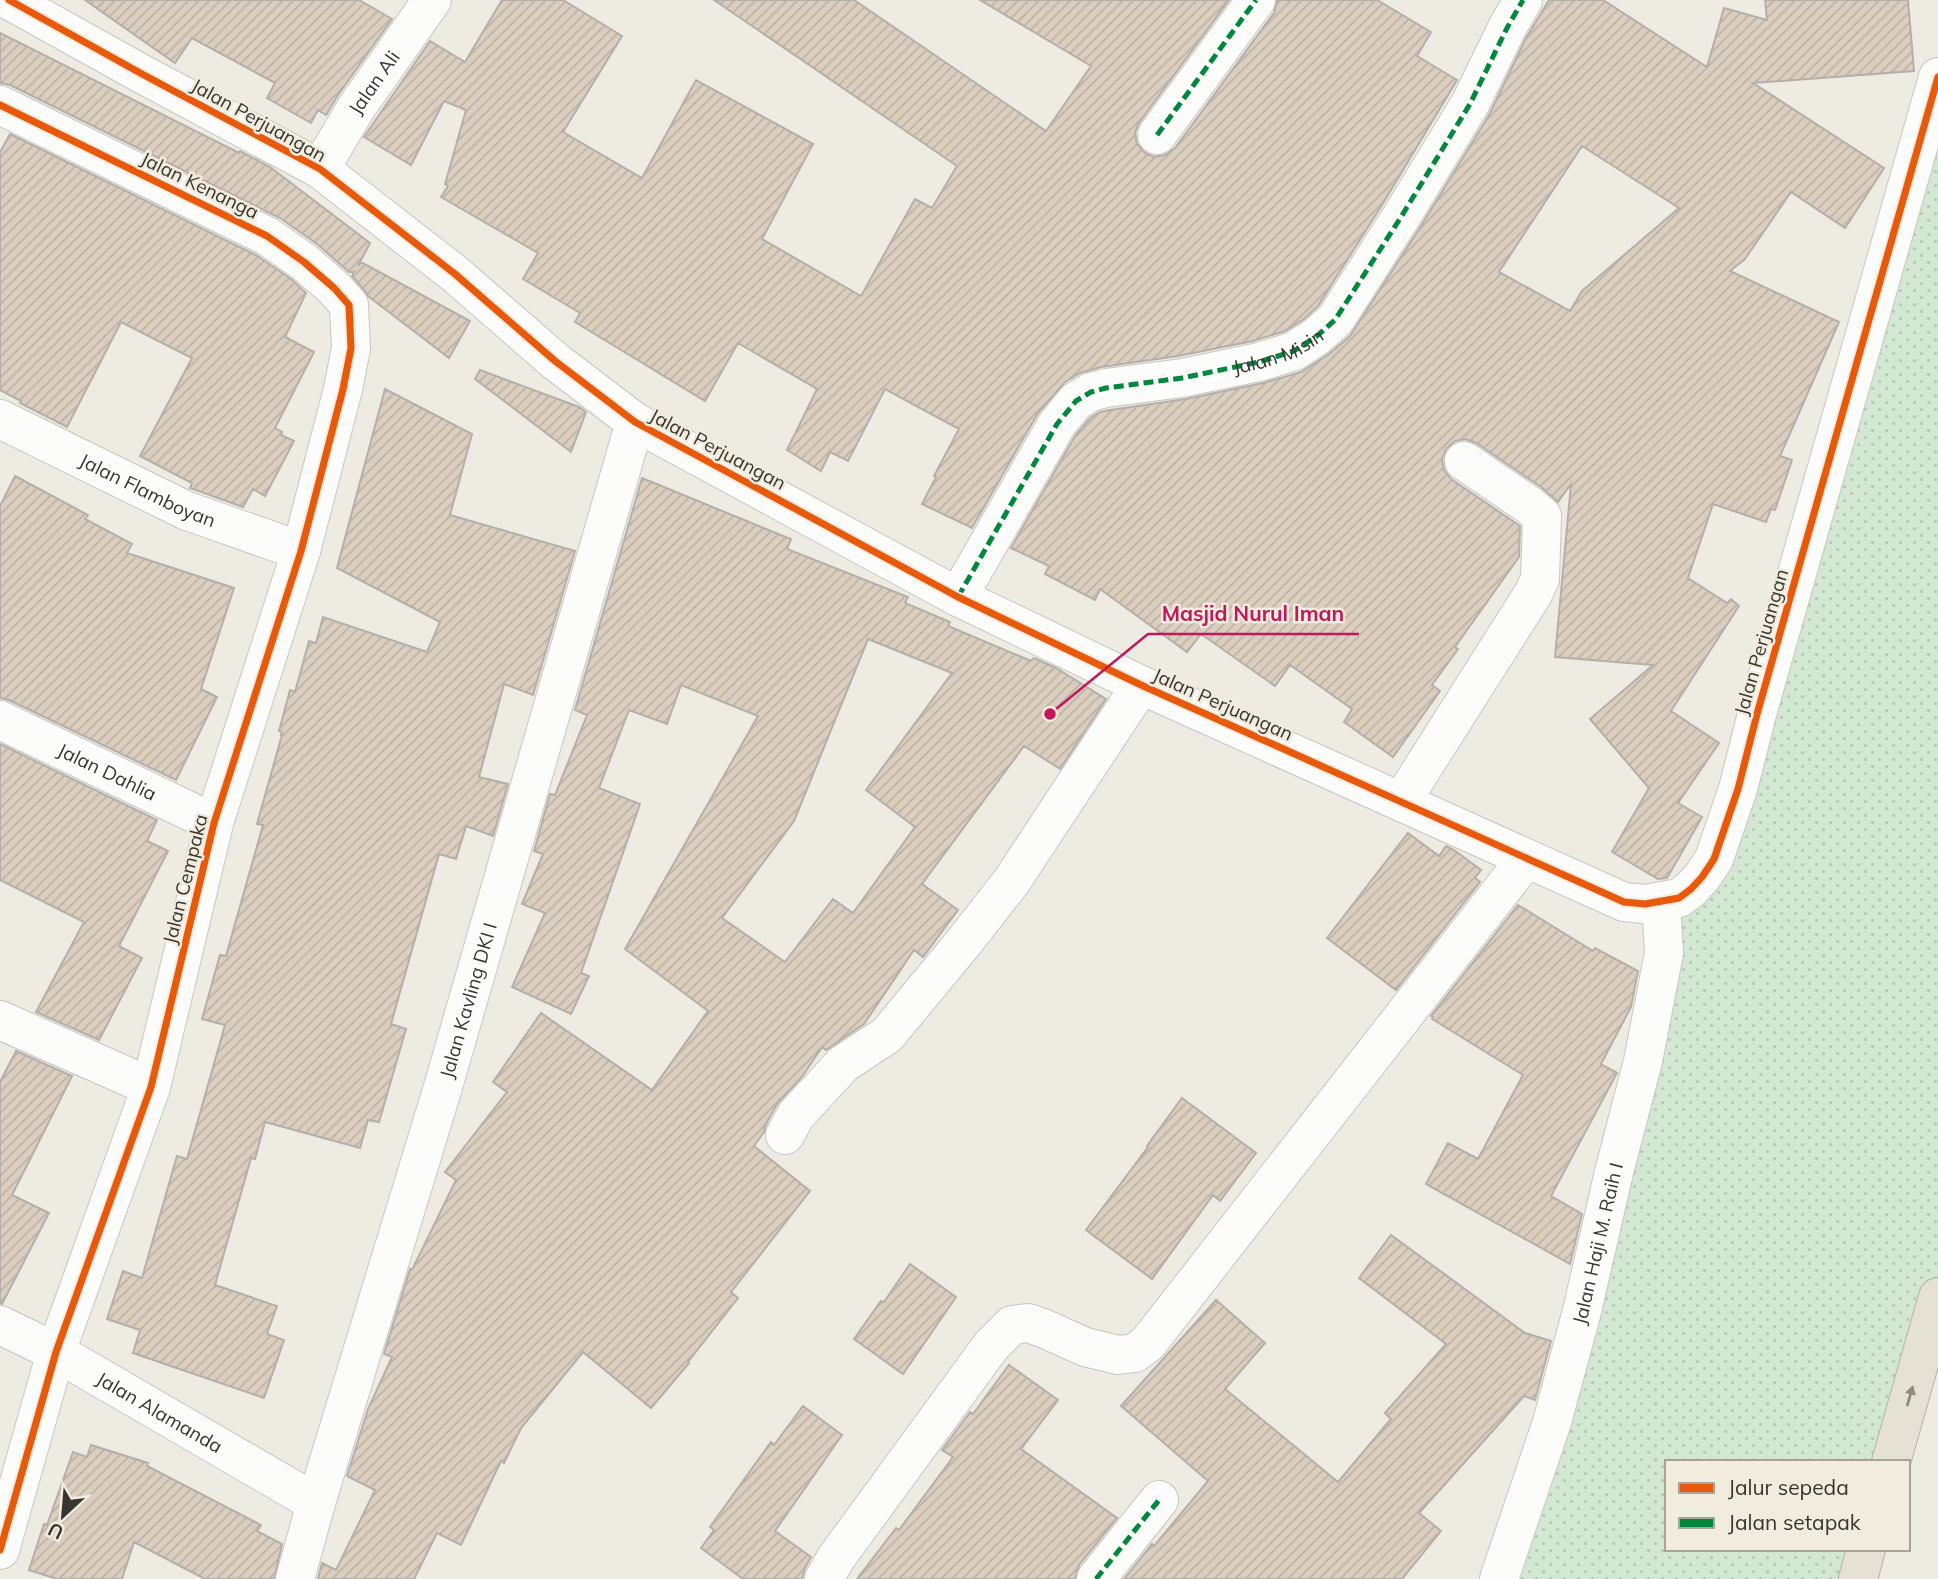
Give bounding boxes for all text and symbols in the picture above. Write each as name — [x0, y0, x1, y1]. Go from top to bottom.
street label: Jalan Ali — [343, 46, 405, 119]
street label: Jalan Perjuangan — [187, 73, 331, 167]
street label: Jalan Kenanga — [137, 146, 263, 224]
street label: Jalan Misin — [1231, 323, 1328, 379]
street label: Jalan Perjuangan — [646, 403, 790, 495]
street label: Jalan Flamboyan — [76, 448, 219, 532]
street label: Jalan Perjuangan — [1729, 566, 1793, 718]
callout: Masjid Nurul Iman — [1148, 592, 1359, 634]
text: Masjid Nurul Iman — [1162, 600, 1344, 626]
street label: Jalan Perjuangan — [1149, 662, 1297, 746]
street label: Jalan Dahlia — [54, 738, 161, 806]
street label: Jalan Cempaka — [157, 812, 213, 946]
street label: Jalan Kavling DKI I — [434, 920, 502, 1081]
street label: Jalan Haji M. Raih I — [1567, 1160, 1628, 1327]
street label: Jalan Alamanda — [92, 1366, 227, 1458]
one-way arrow — [1905, 1385, 1915, 1406]
legend — [1665, 1460, 1910, 1551]
text: Jalur sepeda — [1728, 1474, 1849, 1500]
north arrow — [28, 1481, 98, 1551]
text: Jalan setapak — [1728, 1509, 1861, 1535]
text: U — [44, 1517, 67, 1545]

